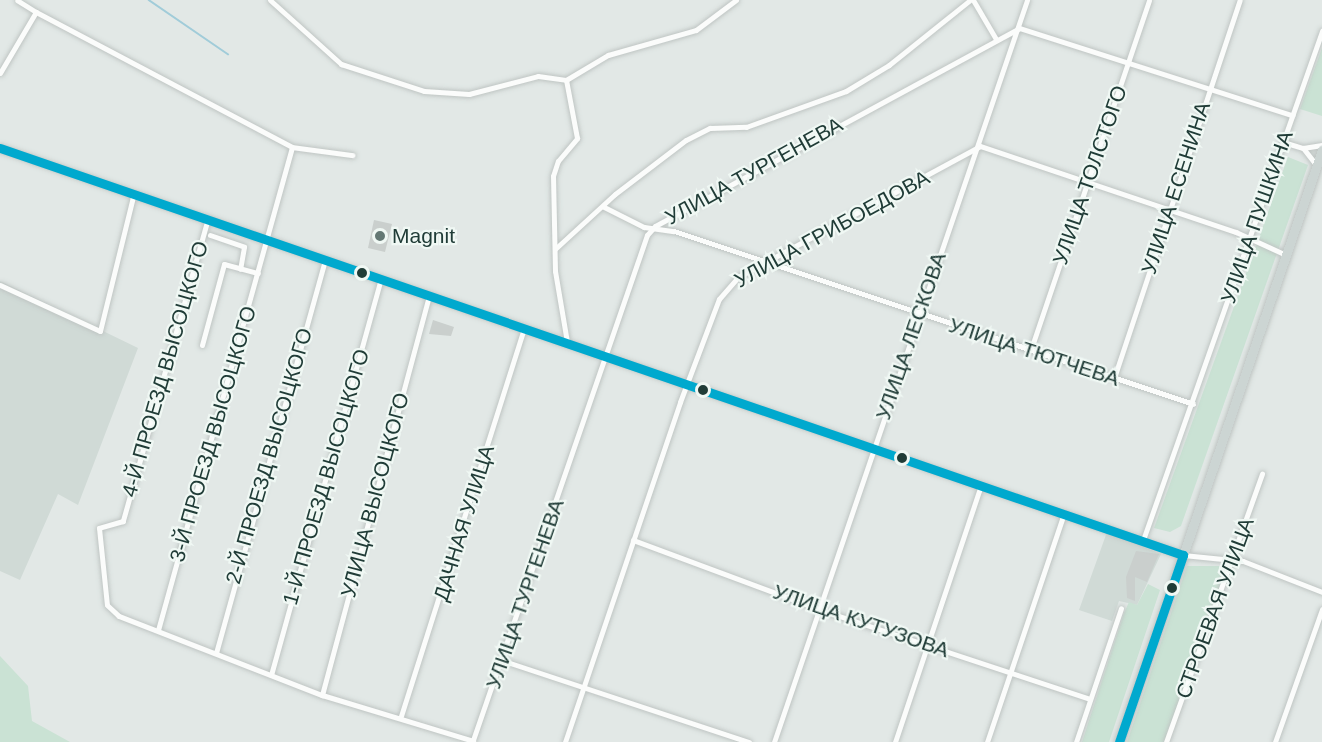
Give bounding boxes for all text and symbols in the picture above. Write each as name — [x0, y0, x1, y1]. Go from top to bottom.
street label: УЛИЦА ТОЛСТОГО — [1048, 82, 1132, 268]
street label: УЛИЦА ЕСЕНИНА — [1136, 99, 1216, 277]
street label: УЛИЦА ТУРГЕНЕВА — [661, 112, 847, 230]
street label: УЛИЦА ПУШКИНА — [1216, 127, 1298, 307]
street label: УЛИЦА ГРИБОЕДОВА — [730, 165, 934, 293]
place label: Magnit — [392, 223, 455, 249]
marker: Magnit — [373, 229, 387, 243]
street label: 4-Й ПРОЕЗД ВЫСОЦКОГО — [116, 238, 214, 500]
street label: УЛИЦА ЛЕСКОВА — [871, 249, 951, 423]
unlabelled marker — [356, 267, 368, 279]
street label: 3-Й ПРОЕЗД ВЫСОЦКОГО — [164, 303, 262, 565]
street label: УЛИЦА ТЮТЧЕВА — [946, 313, 1122, 391]
street label: 2-Й ПРОЕЗД ВЫСОЦКОГО — [220, 325, 318, 587]
street label: 1-Й ПРОЕЗД ВЫСОЦКОГО — [277, 346, 375, 608]
unlabelled marker — [697, 384, 709, 396]
street label: УЛИЦА ВЫСОЦКОГО — [336, 390, 414, 600]
street label: ДАЧНАЯ УЛИЦА — [428, 442, 500, 604]
unlabelled marker — [896, 452, 908, 464]
street label: УЛИЦА ТУРГЕНЕВА — [481, 496, 569, 692]
street label: СТРОЕВАЯ УЛИЦА — [1171, 514, 1259, 702]
street label: УЛИЦА КУТУЗОВА — [770, 579, 952, 663]
unlabelled marker — [1166, 582, 1178, 594]

